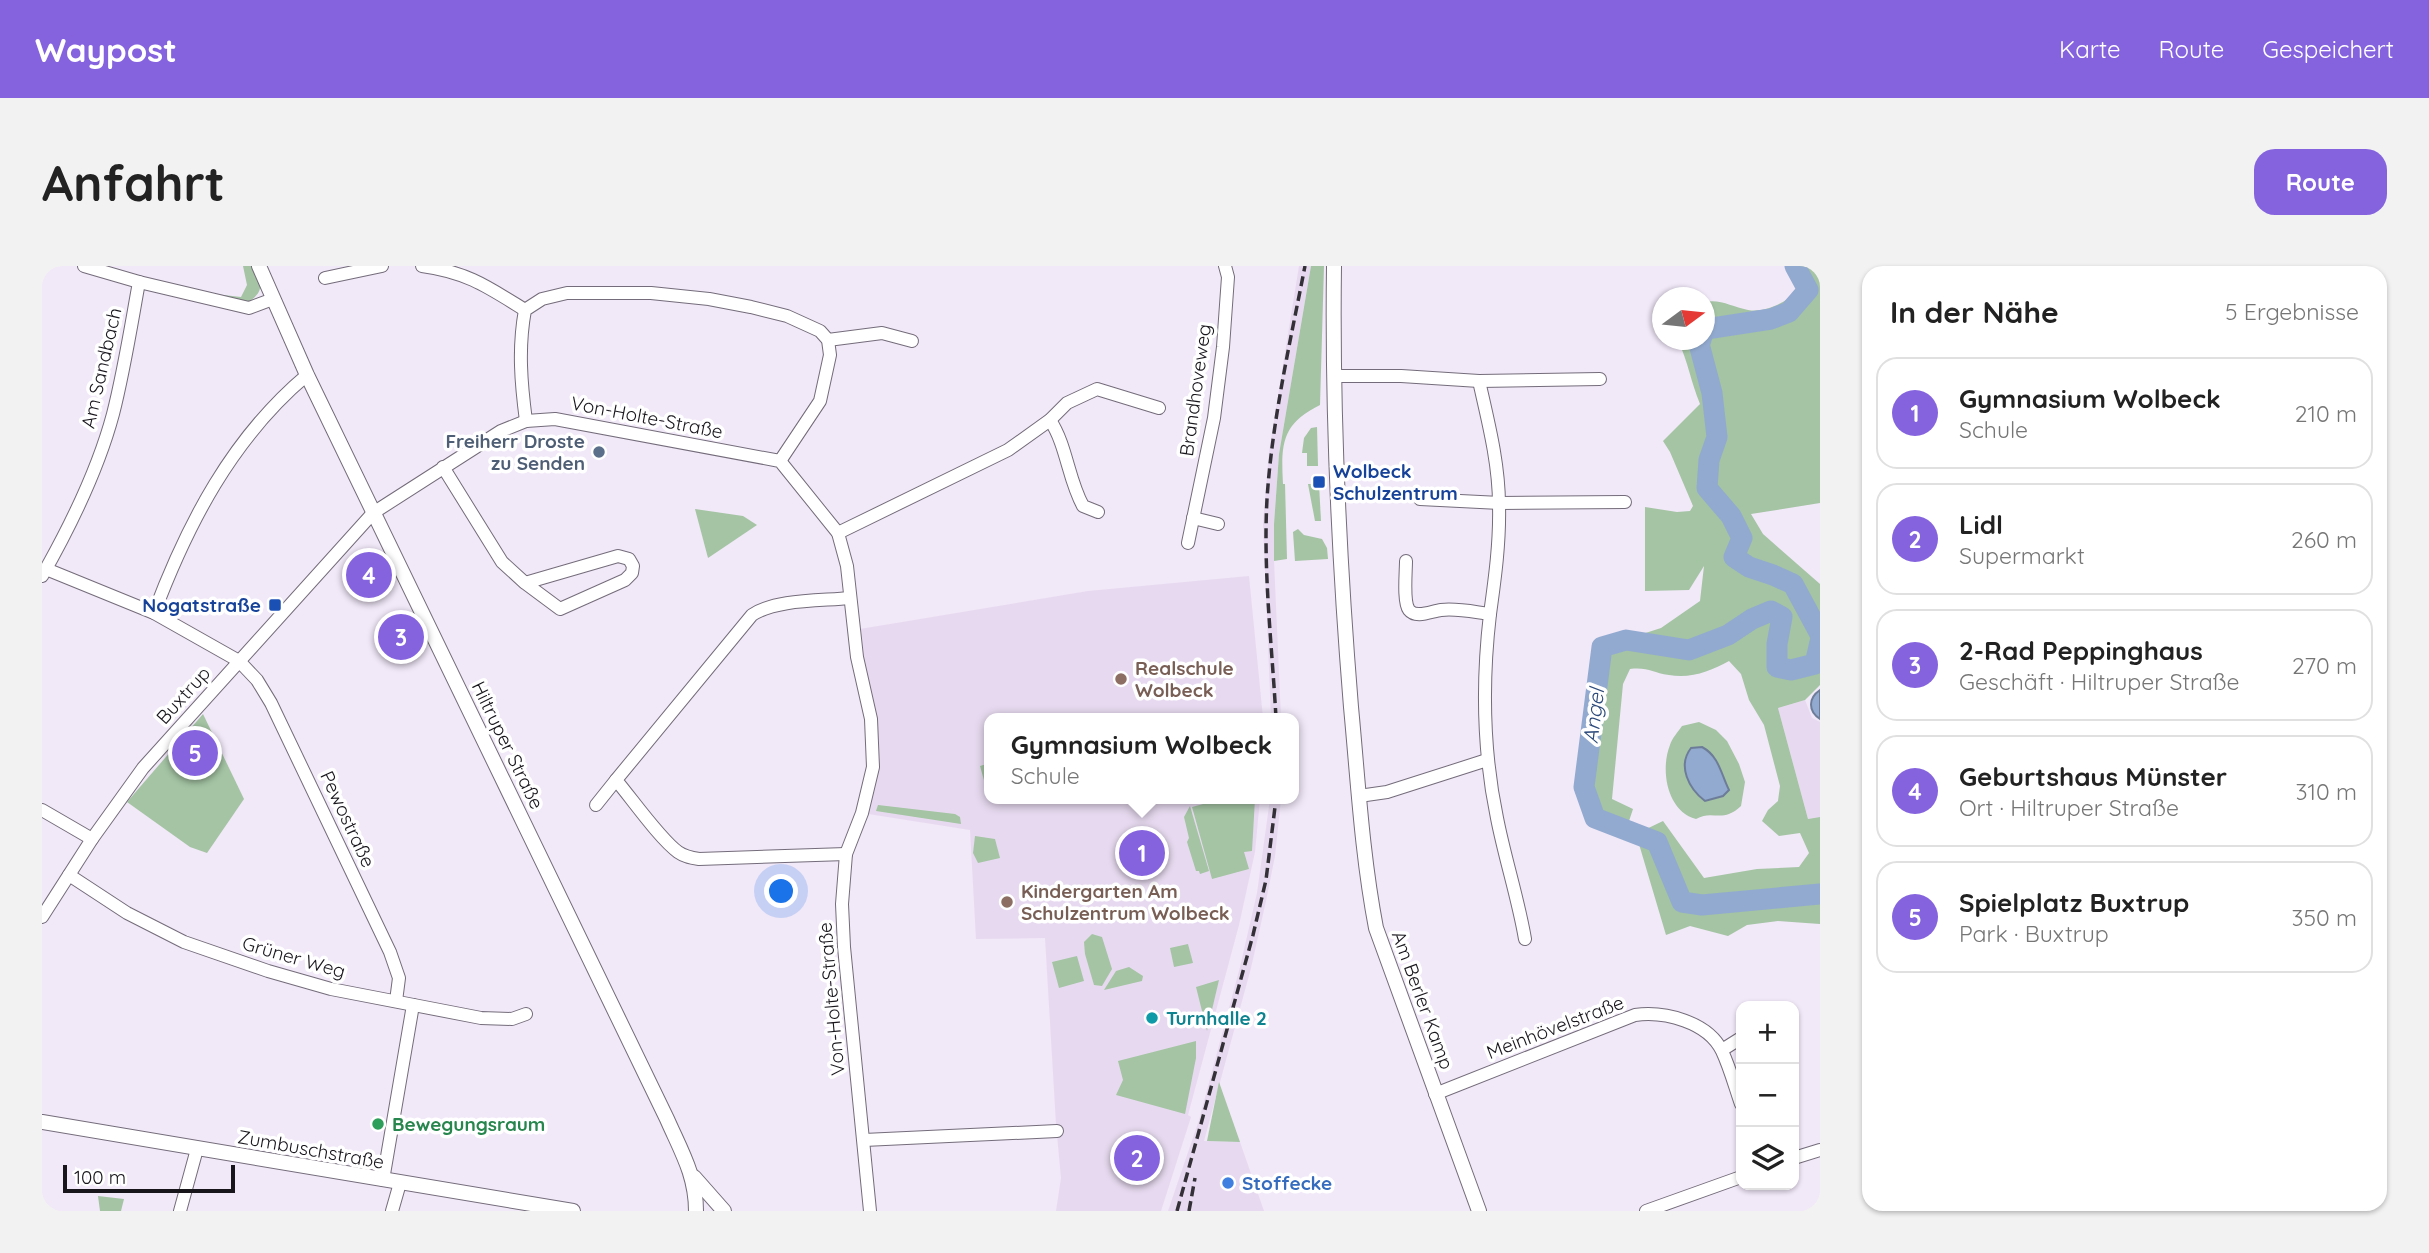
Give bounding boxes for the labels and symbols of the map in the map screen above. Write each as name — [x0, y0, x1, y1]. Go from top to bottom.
north arrow — [1652, 287, 1715, 350]
street label: Am Sandbach — [75, 305, 127, 431]
street label: Brandhoveweg — [1174, 322, 1216, 458]
street label: Von-Holte-Straße — [569, 391, 725, 443]
place label: Freiherr Droste zu Senden — [446, 429, 585, 475]
marker: Freiherr Droste zu Senden — [591, 444, 607, 460]
place label: Wolbeck Schulzentrum — [1333, 459, 1458, 505]
marker: Wolbeck Schulzentrum — [1311, 474, 1327, 490]
pin: 4 — [346, 549, 392, 601]
place label: Nogatstraße — [142, 593, 261, 617]
marker: Nogatstraße — [267, 597, 283, 613]
pin: 3 — [378, 611, 424, 663]
place label: Realschule Wolbeck — [1135, 656, 1234, 702]
street label: Buxtrup — [151, 661, 215, 729]
marker: Realschule Wolbeck — [1113, 671, 1129, 687]
street label: Hiltruper Straße — [467, 677, 549, 813]
water label: Angel — [1577, 685, 1610, 745]
pin: 5 — [172, 727, 218, 779]
street label: Pewostraße — [315, 767, 381, 871]
pin: 1 — [1119, 827, 1165, 879]
your location — [764, 874, 798, 908]
place label: Kindergarten Am Schulzentrum Wolbeck — [1021, 879, 1230, 925]
marker: Kindergarten Am Schulzentrum Wolbeck — [999, 894, 1015, 910]
street label: Von-Holte-Straße — [812, 921, 850, 1077]
street label: Am Berler Kamp — [1387, 927, 1459, 1073]
street label: Grüner Weg — [240, 931, 348, 983]
street label: Meinhövelstraße — [1483, 990, 1627, 1064]
place label: Turnhalle 2 — [1166, 1006, 1267, 1030]
marker: Turnhalle 2 — [1144, 1010, 1160, 1026]
place label: Bewegungsraum — [392, 1112, 545, 1136]
marker: Bewegungsraum — [370, 1116, 386, 1132]
street label: Zumbuschstraße — [236, 1124, 386, 1174]
pin: 2 — [1114, 1132, 1160, 1184]
scale bar — [63, 1162, 234, 1194]
place label: Stoffecke — [1242, 1171, 1332, 1195]
marker: Stoffecke — [1220, 1175, 1236, 1191]

